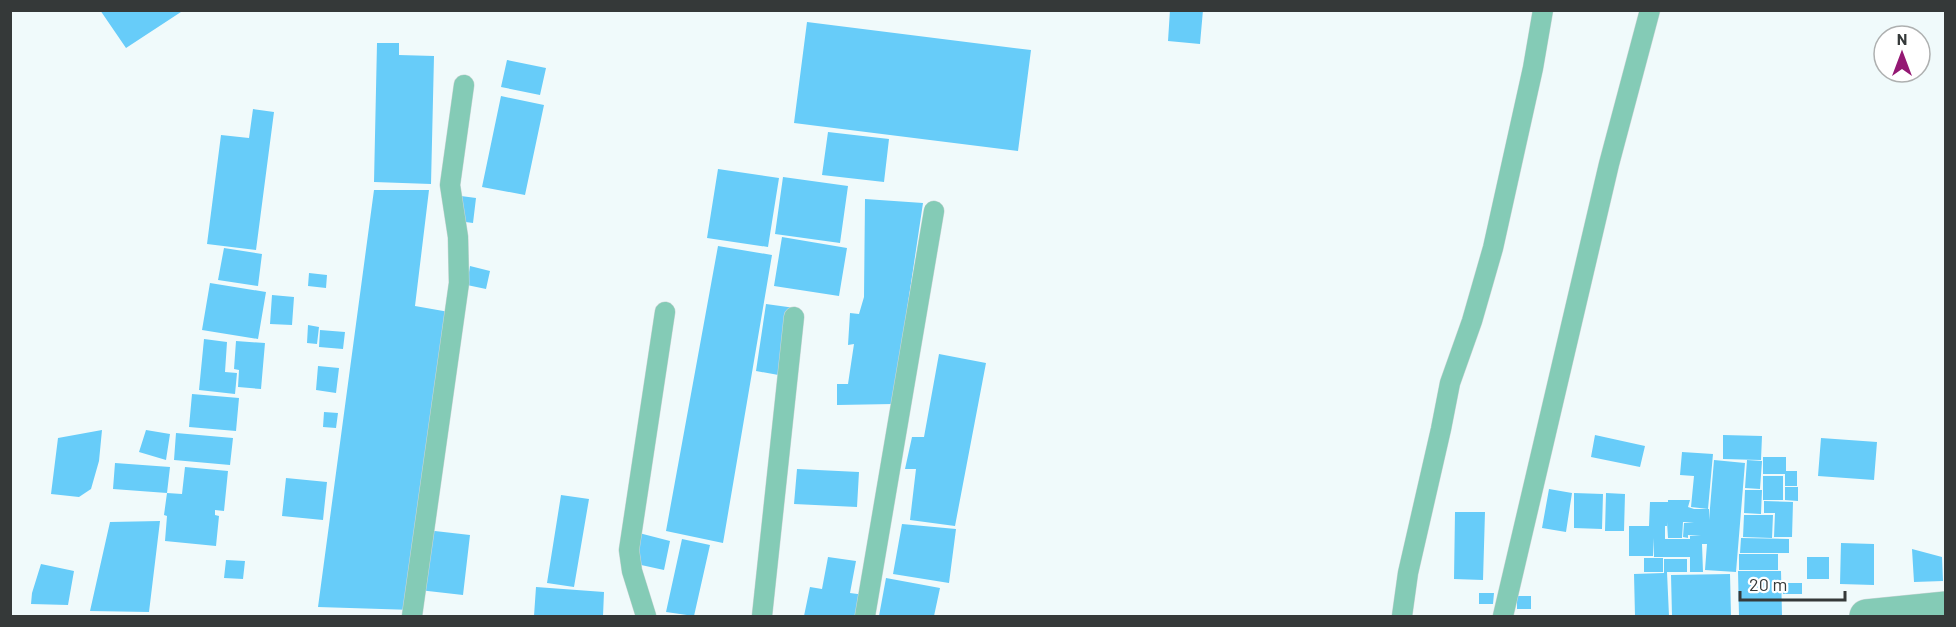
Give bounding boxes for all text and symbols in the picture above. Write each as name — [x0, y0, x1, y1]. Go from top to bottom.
north arrow — [1872, 24, 1932, 84]
text: N — [1897, 29, 1907, 48]
scale bar — [1740, 564, 1845, 602]
text: 20 m — [1749, 573, 1787, 595]

